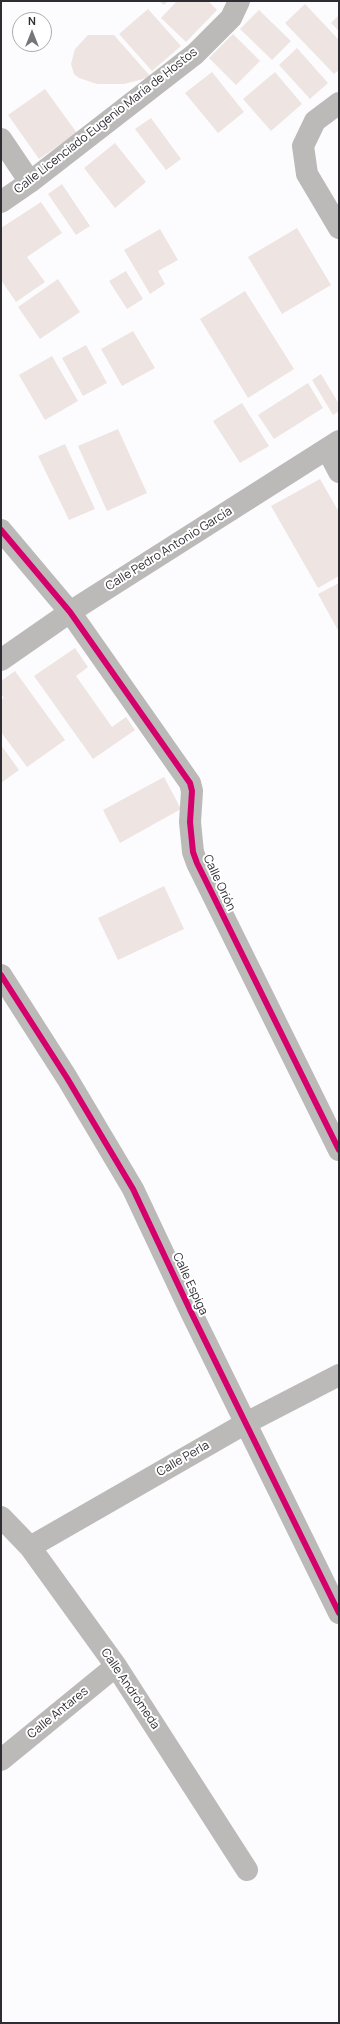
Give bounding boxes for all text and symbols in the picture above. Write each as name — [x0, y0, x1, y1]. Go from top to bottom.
north arrow — [12, 12, 52, 52]
text: N — [28, 13, 36, 28]
street label: Calle Licenciado Eugenio María de Hostos — [12, 45, 200, 197]
street label: Calle Pedro Antonio García — [103, 504, 235, 594]
street label: Calle Orión — [200, 853, 238, 913]
street label: Calle Espiga — [169, 1251, 211, 1317]
street label: Calle Perla — [154, 1438, 212, 1480]
street label: Calle Andrómeda — [98, 1646, 162, 1732]
street label: Calle Antares — [25, 1684, 91, 1742]

